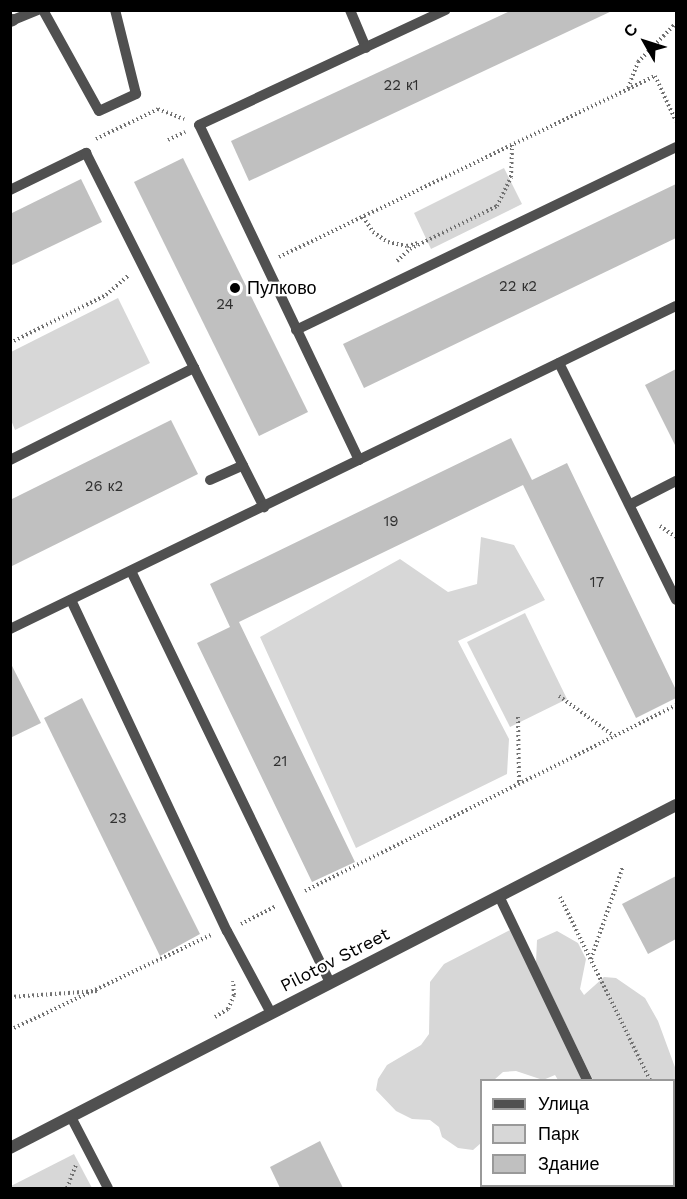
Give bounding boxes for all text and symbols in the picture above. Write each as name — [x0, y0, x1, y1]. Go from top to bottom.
north arrow — [615, 12, 675, 72]
text: С — [620, 20, 642, 41]
house number: 22 к1 — [383, 77, 419, 95]
place label: Пулково — [247, 277, 317, 299]
house number: 22 к2 — [499, 278, 537, 296]
marker: Пулково — [228, 281, 242, 295]
house number: 24 — [216, 296, 234, 314]
house number: 26 к2 — [85, 478, 123, 496]
house number: 19 — [383, 513, 399, 531]
house number: 17 — [590, 574, 604, 592]
house number: 21 — [273, 753, 287, 771]
house number: 23 — [109, 810, 127, 828]
street label: Pilotov Street — [277, 923, 393, 997]
legend — [480, 1079, 675, 1187]
text: Улица — [538, 1093, 589, 1114]
text: Парк — [538, 1123, 579, 1144]
text: Здание — [538, 1153, 599, 1174]

